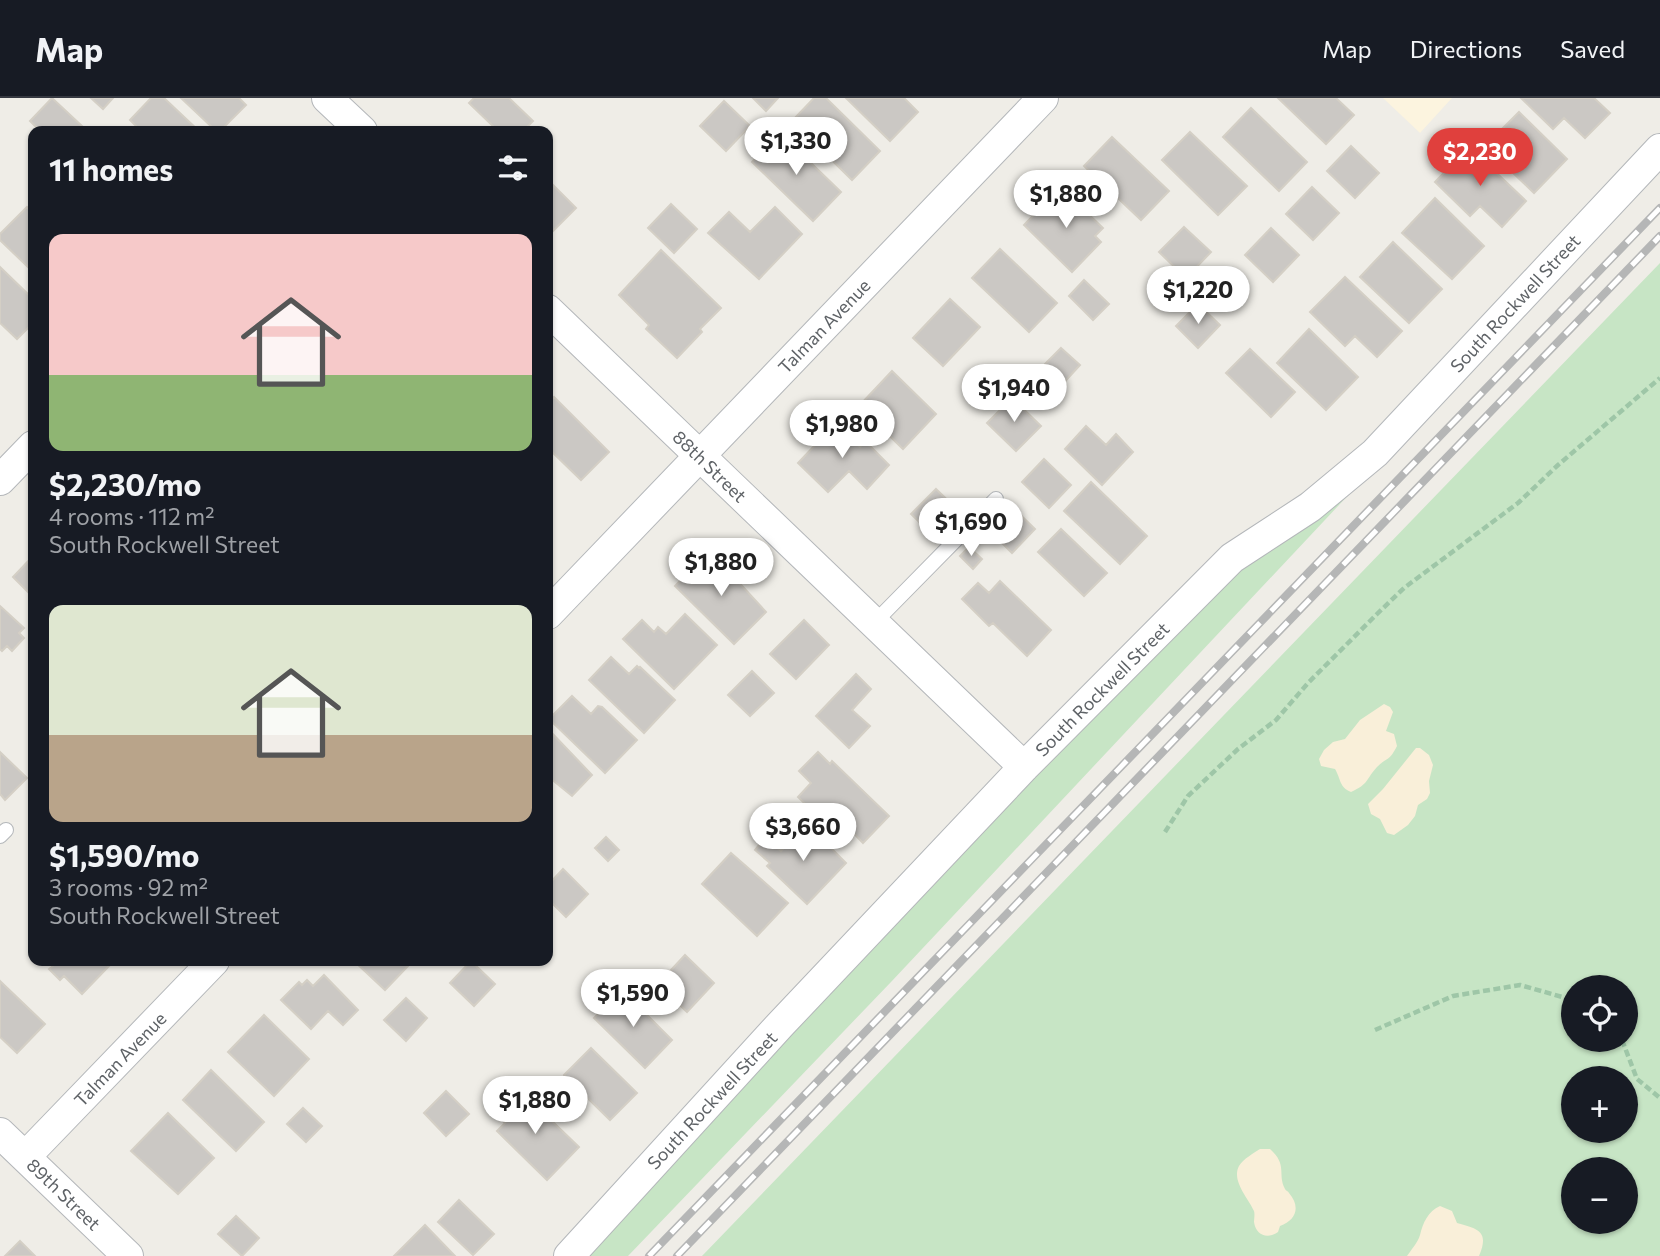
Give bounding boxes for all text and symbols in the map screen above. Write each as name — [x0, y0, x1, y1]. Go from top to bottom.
text: Map — [35, 28, 103, 69]
text: Map — [1322, 34, 1372, 63]
text: Directions — [1410, 34, 1522, 63]
text: Saved — [1560, 34, 1625, 63]
pin: $1,330 — [739, 118, 853, 177]
text: $1,330 — [760, 126, 832, 154]
pin: $2,230 — [1423, 129, 1537, 188]
text: $2,230 — [1443, 137, 1517, 165]
icon: filters — [494, 149, 532, 187]
text: 11 homes — [49, 150, 173, 187]
pin: $1,880 — [1009, 170, 1123, 230]
text: $1,880 — [1030, 179, 1102, 207]
street label: South Rockwell Street — [1445, 230, 1585, 376]
pin: $1,220 — [1141, 266, 1255, 326]
street label: Talman Avenue — [773, 274, 875, 378]
text: $1,220 — [1163, 275, 1233, 303]
icon: home — [228, 279, 354, 405]
pin: $1,940 — [957, 364, 1071, 424]
text: $1,940 — [978, 373, 1050, 401]
pin: $1,980 — [785, 400, 899, 460]
text: $1,980 — [806, 409, 878, 437]
street label: 88th Street — [669, 425, 751, 507]
text: $2,230/mo — [49, 465, 201, 502]
pin: $1,690 — [914, 498, 1028, 558]
text: 4 rooms · 112 m² — [49, 502, 214, 530]
text: $1,690 — [935, 507, 1007, 535]
text: South Rockwell Street — [49, 530, 280, 558]
pin: $1,880 — [664, 538, 778, 598]
text: $1,880 — [685, 547, 757, 575]
street label: South Rockwell Street — [1030, 617, 1174, 761]
icon: home — [228, 650, 354, 776]
pin: $3,660 — [746, 804, 860, 863]
text: $3,660 — [765, 812, 841, 840]
text: $1,590/mo — [49, 836, 199, 873]
text: 3 rooms · 92 m² — [49, 873, 208, 901]
text: South Rockwell Street — [49, 901, 280, 929]
pin: $1,590 — [576, 970, 690, 1029]
map controls — [1561, 975, 1638, 1234]
button: locate — [1561, 975, 1638, 1052]
text: $1,590 — [597, 978, 669, 1006]
street label: Talman Avenue — [69, 1007, 171, 1111]
street label: South Rockwell Street — [642, 1027, 782, 1173]
button: + — [1561, 1066, 1638, 1143]
pin: $1,880 — [478, 1076, 592, 1136]
text: $1,880 — [499, 1085, 571, 1113]
street label: 89th Street — [23, 1153, 105, 1235]
button: − — [1561, 1157, 1638, 1234]

